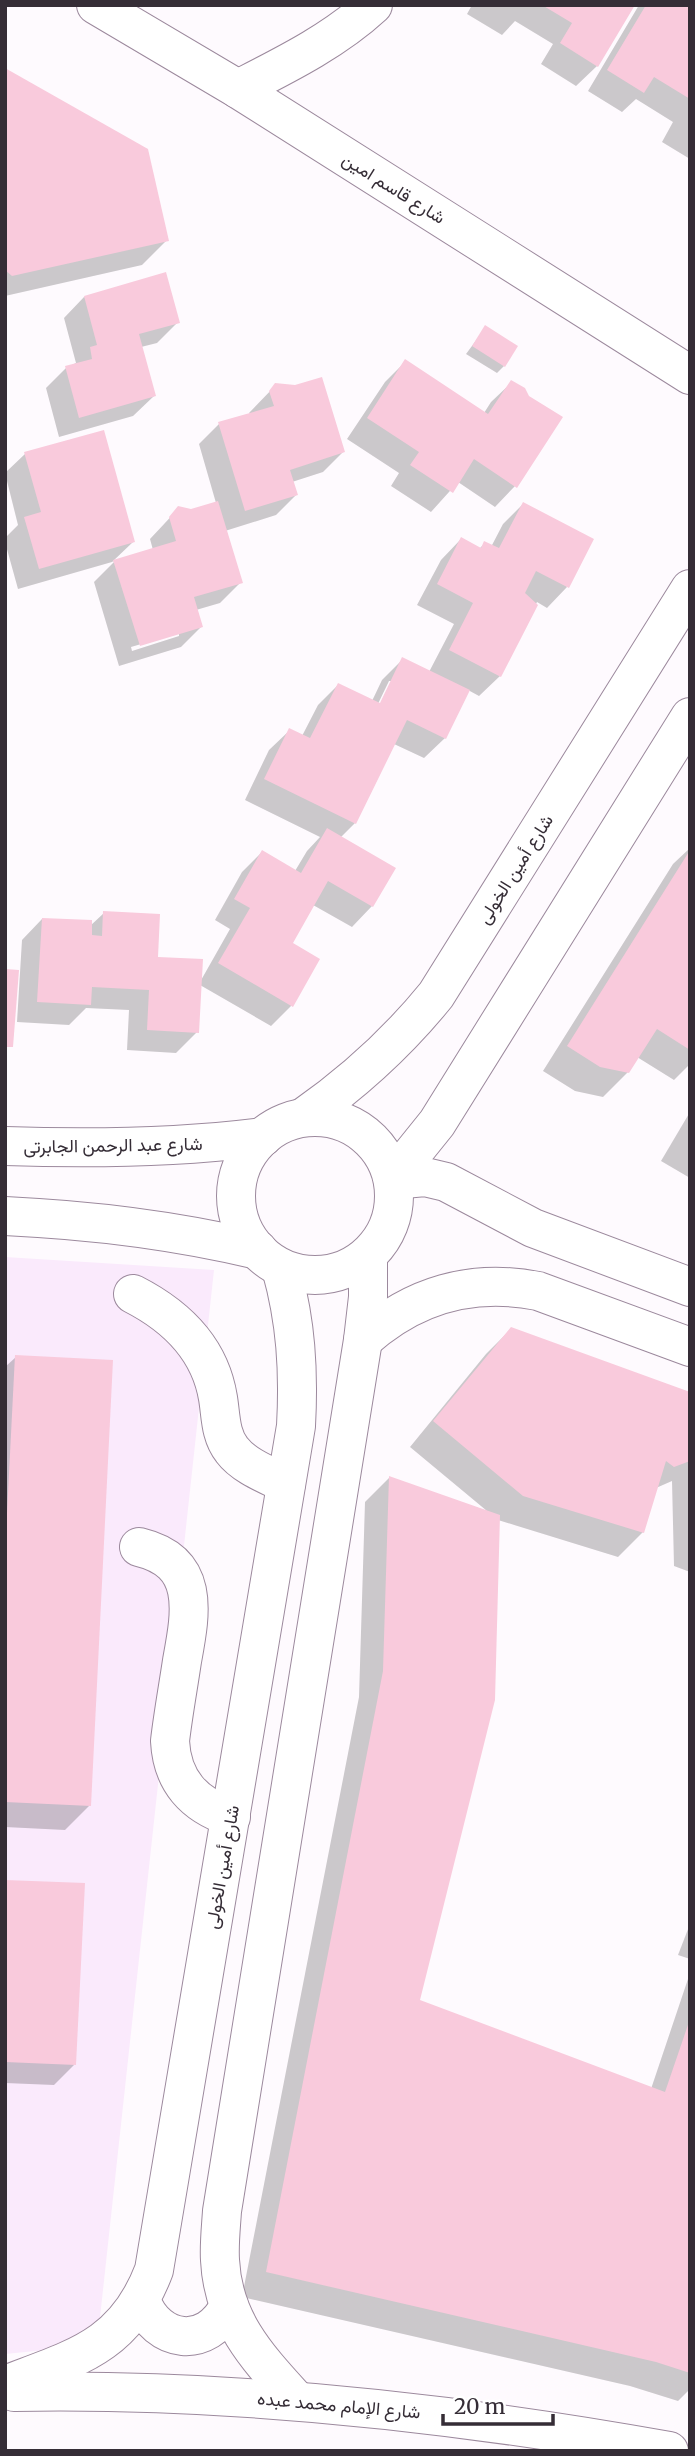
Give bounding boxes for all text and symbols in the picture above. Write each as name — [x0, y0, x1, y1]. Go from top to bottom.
street label: شارع قاسم امين — [338, 147, 450, 230]
street label: شارع أمين الخولى — [472, 810, 559, 929]
street label: شارع عبد الرحمن الجابرتى — [23, 1132, 203, 1159]
street label: شارع أمين الخولى — [200, 1803, 245, 1931]
scale bar — [443, 2382, 553, 2426]
street label: شارع الإمام محمد عبده — [256, 2386, 422, 2425]
text: 20 m — [454, 2393, 506, 2420]

